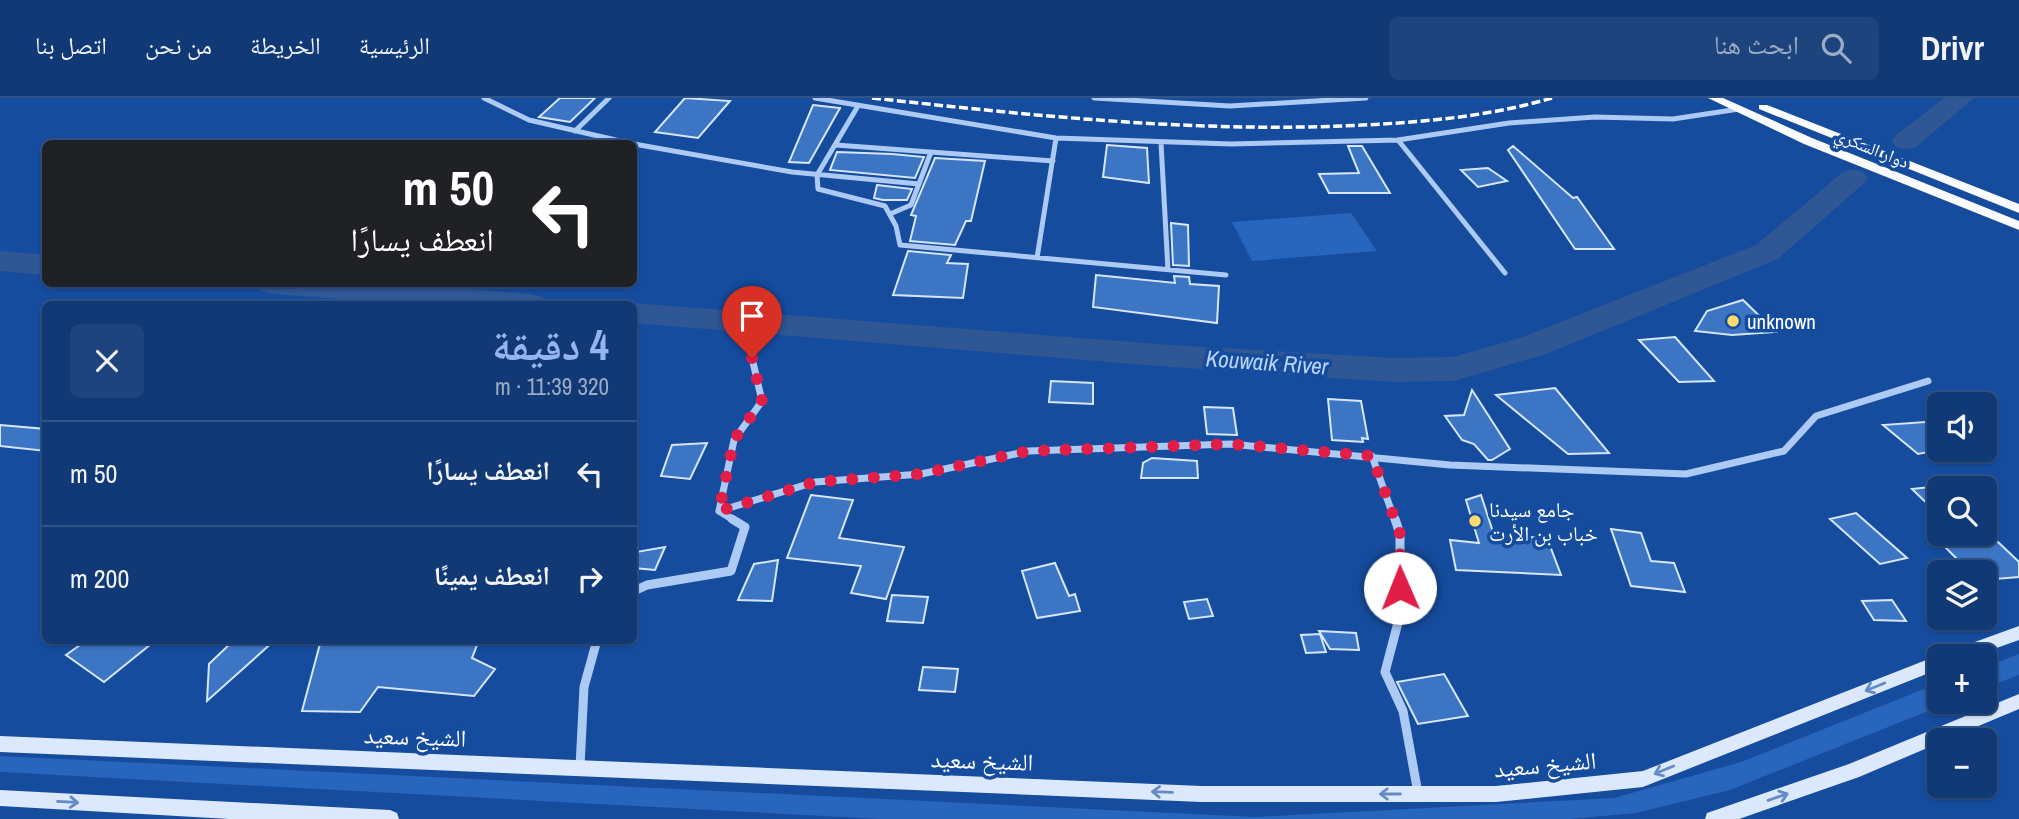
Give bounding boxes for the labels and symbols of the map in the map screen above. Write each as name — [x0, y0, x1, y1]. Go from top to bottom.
street label: دوار السكري — [1830, 122, 1913, 177]
pin — [722, 286, 782, 358]
place label: unknown — [1747, 307, 1816, 336]
marker: unknown — [1725, 313, 1741, 329]
water label: Kouwaik River — [1205, 342, 1330, 382]
place label: جامع سيدنا خباب بن الأرت — [1489, 495, 1598, 548]
marker: جامع سيدنا خباب بن الأرت — [1467, 513, 1483, 529]
position arrow — [1363, 551, 1437, 625]
one-way arrow — [1865, 681, 1887, 694]
street label: الشيخ سعيد — [363, 718, 467, 754]
street label: الشيخ سعيد — [930, 742, 1034, 778]
street label: الشيخ سعيد — [1493, 744, 1597, 784]
one-way arrow — [1653, 765, 1675, 778]
one-way arrow — [1151, 786, 1174, 799]
one-way arrow — [1378, 787, 1401, 801]
one-way arrow — [1767, 790, 1789, 802]
one-way arrow — [56, 795, 79, 808]

